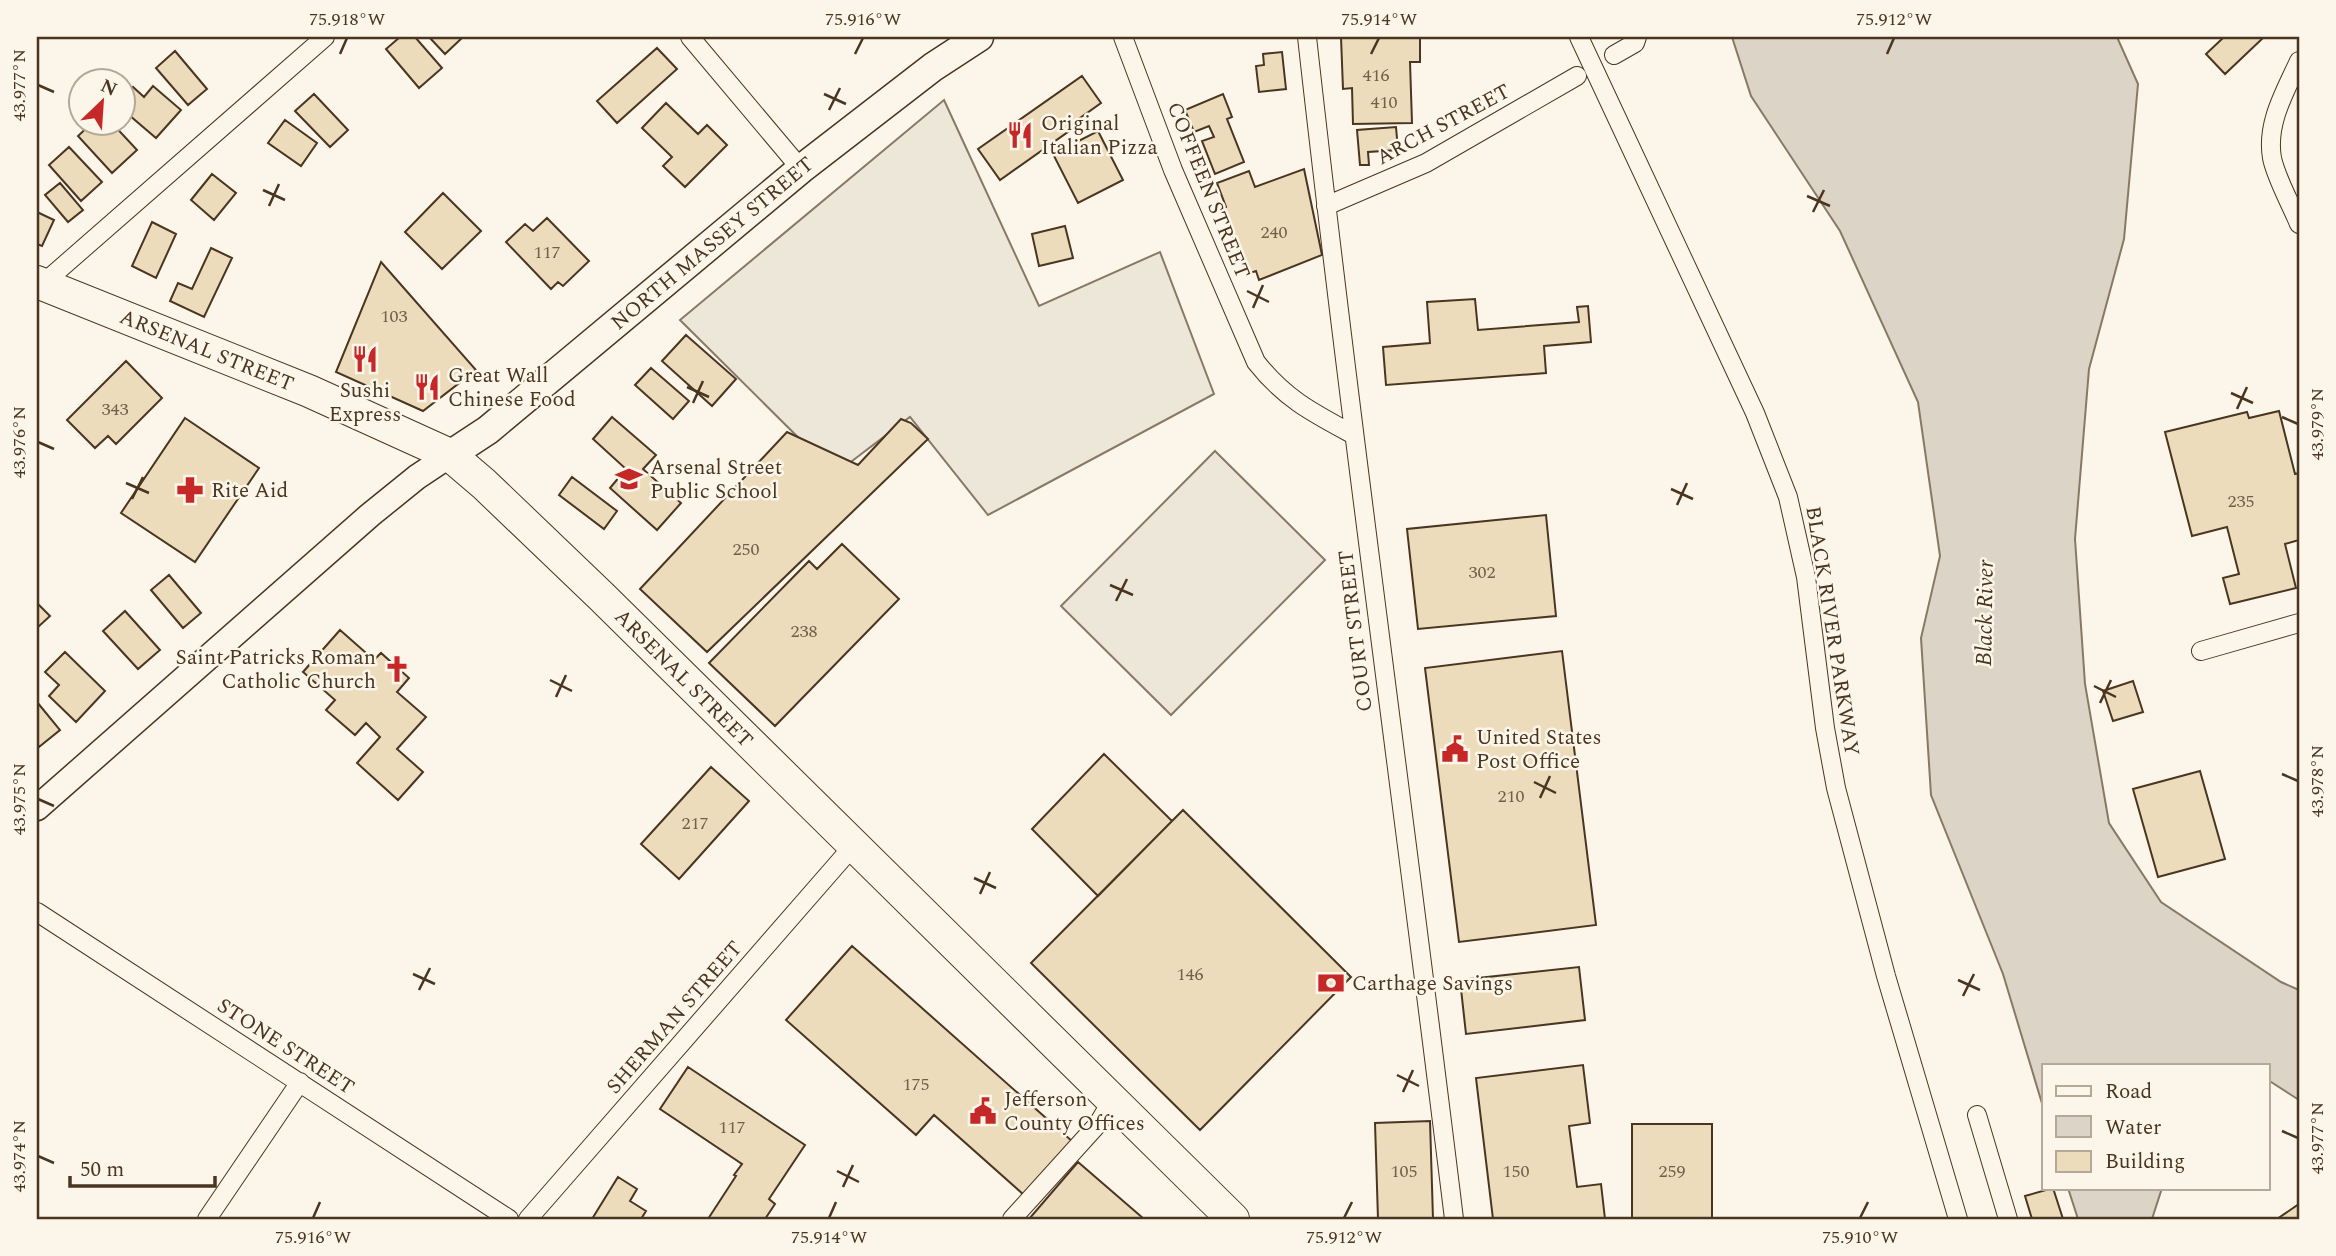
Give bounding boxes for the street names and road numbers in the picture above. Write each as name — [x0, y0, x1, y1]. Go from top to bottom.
street label: ARCH STREET — [1371, 76, 1516, 174]
street label: COFFEEN STREET — [1158, 97, 1258, 284]
street label: NORTH MASSEY STREET — [604, 149, 821, 338]
street label: ARSENAL STREET — [115, 301, 299, 401]
street label: BLACK RIVER PARKWAY — [1796, 504, 1868, 758]
street label: COURT STREET — [1330, 548, 1382, 714]
street label: ARSENAL STREET — [606, 602, 760, 756]
street label: SHERMAN STREET — [599, 934, 751, 1102]
street label: STONE STREET — [210, 990, 361, 1103]

